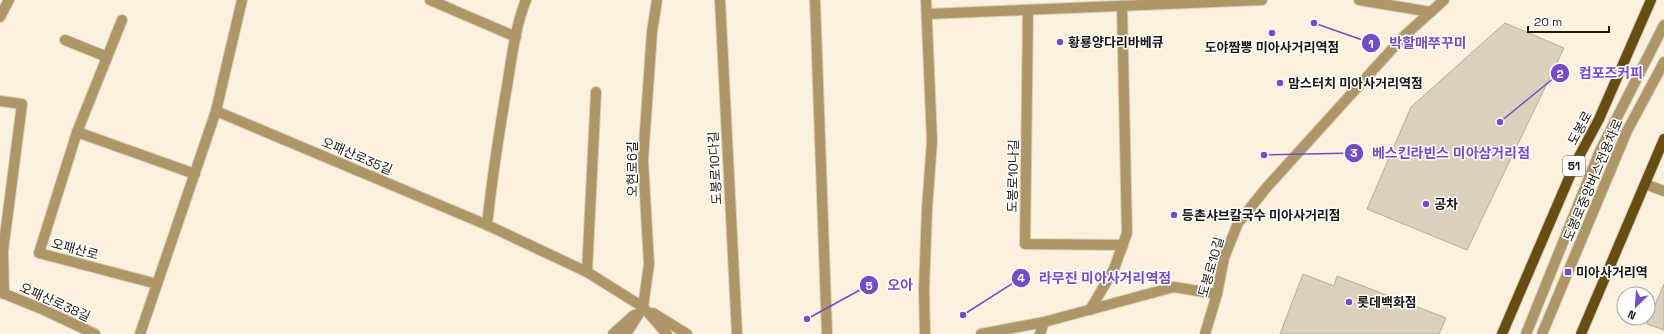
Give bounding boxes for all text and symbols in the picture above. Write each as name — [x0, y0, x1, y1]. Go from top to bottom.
scale bar — [1528, 8, 1609, 34]
text: 20 m — [1534, 14, 1562, 30]
marker: 도야짬뽕 미아사거리역점 — [1267, 28, 1277, 38]
callout: 박할매쭈꾸미 — [1361, 30, 1474, 56]
place label: 황룡양다리바베큐 — [1068, 34, 1164, 51]
text: 박할매쭈꾸미 — [1389, 34, 1467, 52]
text: 1 — [1368, 36, 1374, 52]
marker: 황룡양다리바베큐 — [1055, 37, 1065, 47]
place label: 도야짬뽕 미아사거리역점 — [1205, 39, 1339, 56]
callout: 컴포즈커피 — [1550, 60, 1651, 86]
text: 컴포즈커피 — [1579, 64, 1643, 82]
text: 2 — [1556, 66, 1564, 82]
place label: 맘스터치 미아사거리역점 — [1288, 75, 1423, 92]
marker: 맘스터치 미아사거리역점 — [1275, 78, 1285, 88]
street label: 도봉로 — [1564, 108, 1596, 148]
street label: 도봉로중앙버스전용차로 — [1559, 116, 1627, 244]
street label: 도봉로10다길 — [705, 131, 725, 205]
street label: 오패산로35길 — [319, 133, 395, 179]
street label: 도봉로10나길 — [1004, 139, 1022, 213]
callout: 베스킨라빈스 미아삼거리점 — [1344, 140, 1538, 166]
street label: 오현로6길 — [624, 141, 641, 197]
text: 베스킨라빈스 미아삼거리점 — [1372, 144, 1530, 162]
text: 3 — [1350, 145, 1358, 161]
road number: 51 — [1563, 156, 1585, 176]
place label: 공차 — [1434, 196, 1458, 213]
marker: 공차 — [1421, 199, 1431, 209]
place label: 등촌샤브칼국수 미아사거리점 — [1182, 207, 1341, 224]
marker: 등촌샤브칼국수 미아사거리점 — [1169, 210, 1179, 220]
street label: 오패산로 — [50, 235, 100, 263]
street label: 도봉로10길 — [1194, 235, 1228, 299]
place label: 미아사거리역 — [1576, 264, 1648, 281]
callout: 라무진 미아사거리역점 — [1011, 265, 1179, 291]
marker: 미아사거리역 — [1563, 267, 1573, 277]
text: 라무진 미아사거리역점 — [1039, 269, 1171, 287]
text: 4 — [1017, 270, 1025, 286]
callout: 오아 — [859, 272, 921, 298]
text: 오아 — [887, 276, 913, 294]
text: 5 — [865, 278, 873, 294]
street label: 오패산로38길 — [17, 279, 93, 325]
north arrow — [1616, 286, 1656, 326]
place label: 롯데백화점 — [1357, 294, 1417, 311]
marker: 롯데백화점 — [1344, 297, 1354, 307]
text: N — [1625, 307, 1638, 323]

